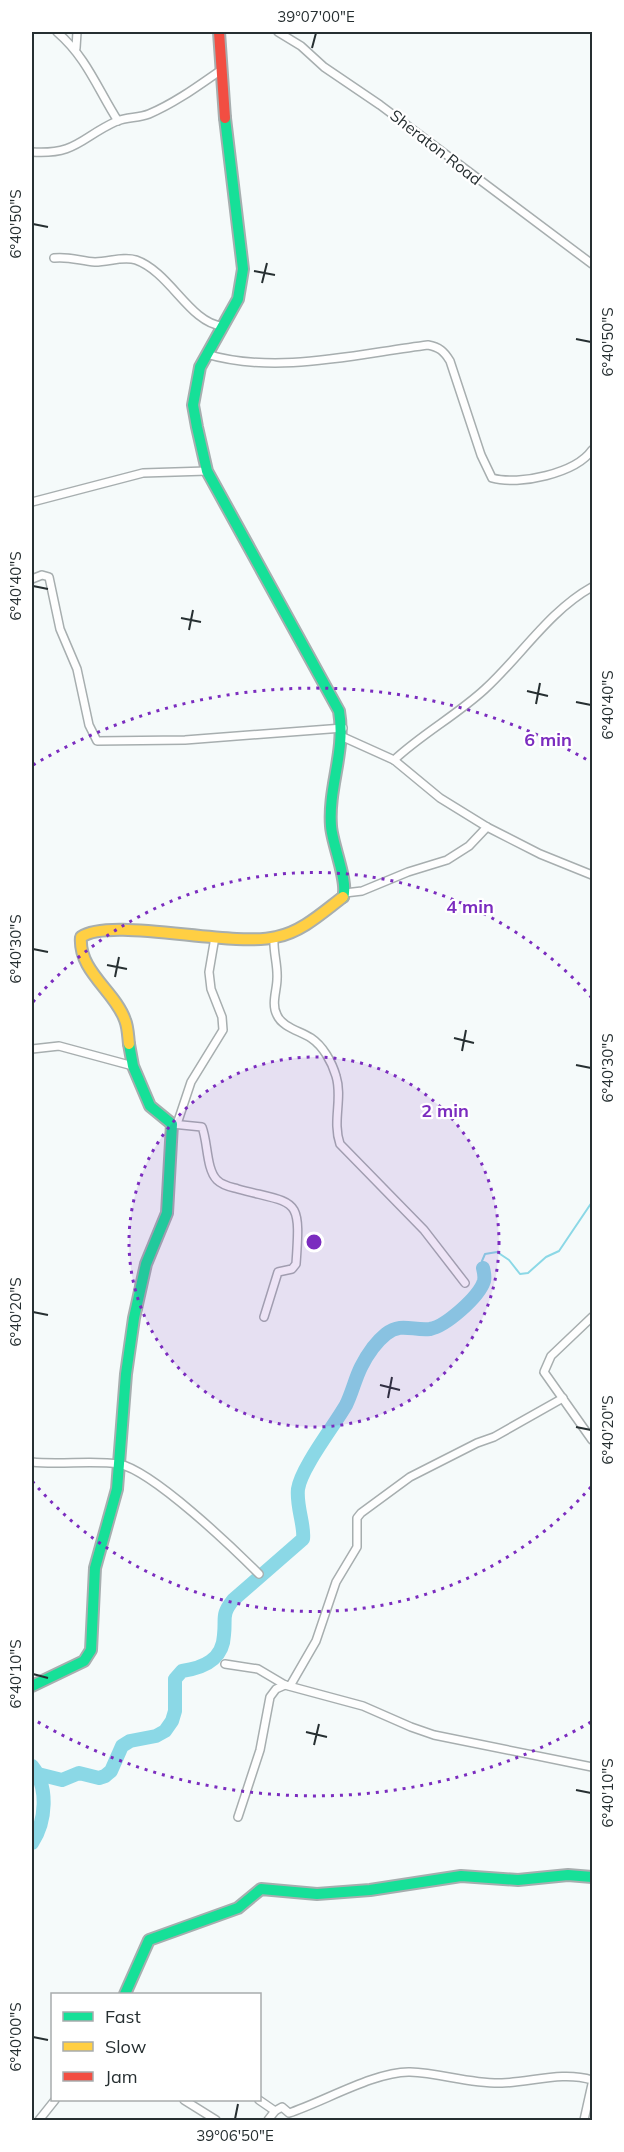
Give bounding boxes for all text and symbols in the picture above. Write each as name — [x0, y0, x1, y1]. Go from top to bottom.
text: 39°07'00"E — [277, 7, 355, 26]
street label: Sheraton Road — [386, 105, 486, 189]
text: 6°40'50"S — [6, 189, 25, 259]
text: 6°40'50"S — [598, 307, 617, 377]
text: 6°40'40"S — [6, 551, 25, 621]
text: 6°40'40"S — [598, 670, 617, 740]
text: 6 min — [524, 728, 572, 751]
text: 4 min — [446, 895, 494, 918]
text: 6°40'30"S — [6, 914, 25, 984]
text: 6°40'30"S — [598, 1033, 617, 1103]
text: 2 min — [421, 1099, 469, 1122]
centre of rings — [304, 1232, 324, 1252]
text: 6°40'20"S — [6, 1277, 25, 1347]
text: 6°40'20"S — [598, 1395, 617, 1465]
text: 6°40'10"S — [6, 1639, 25, 1709]
text: 6°40'10"S — [598, 1758, 617, 1828]
legend — [51, 1993, 261, 2101]
text: 6°40'00"S — [6, 2002, 25, 2072]
text: Fast — [105, 2005, 141, 2028]
text: Slow — [105, 2035, 147, 2058]
text: Jam — [105, 2065, 138, 2088]
text: 39°06'50"E — [196, 2126, 274, 2145]

